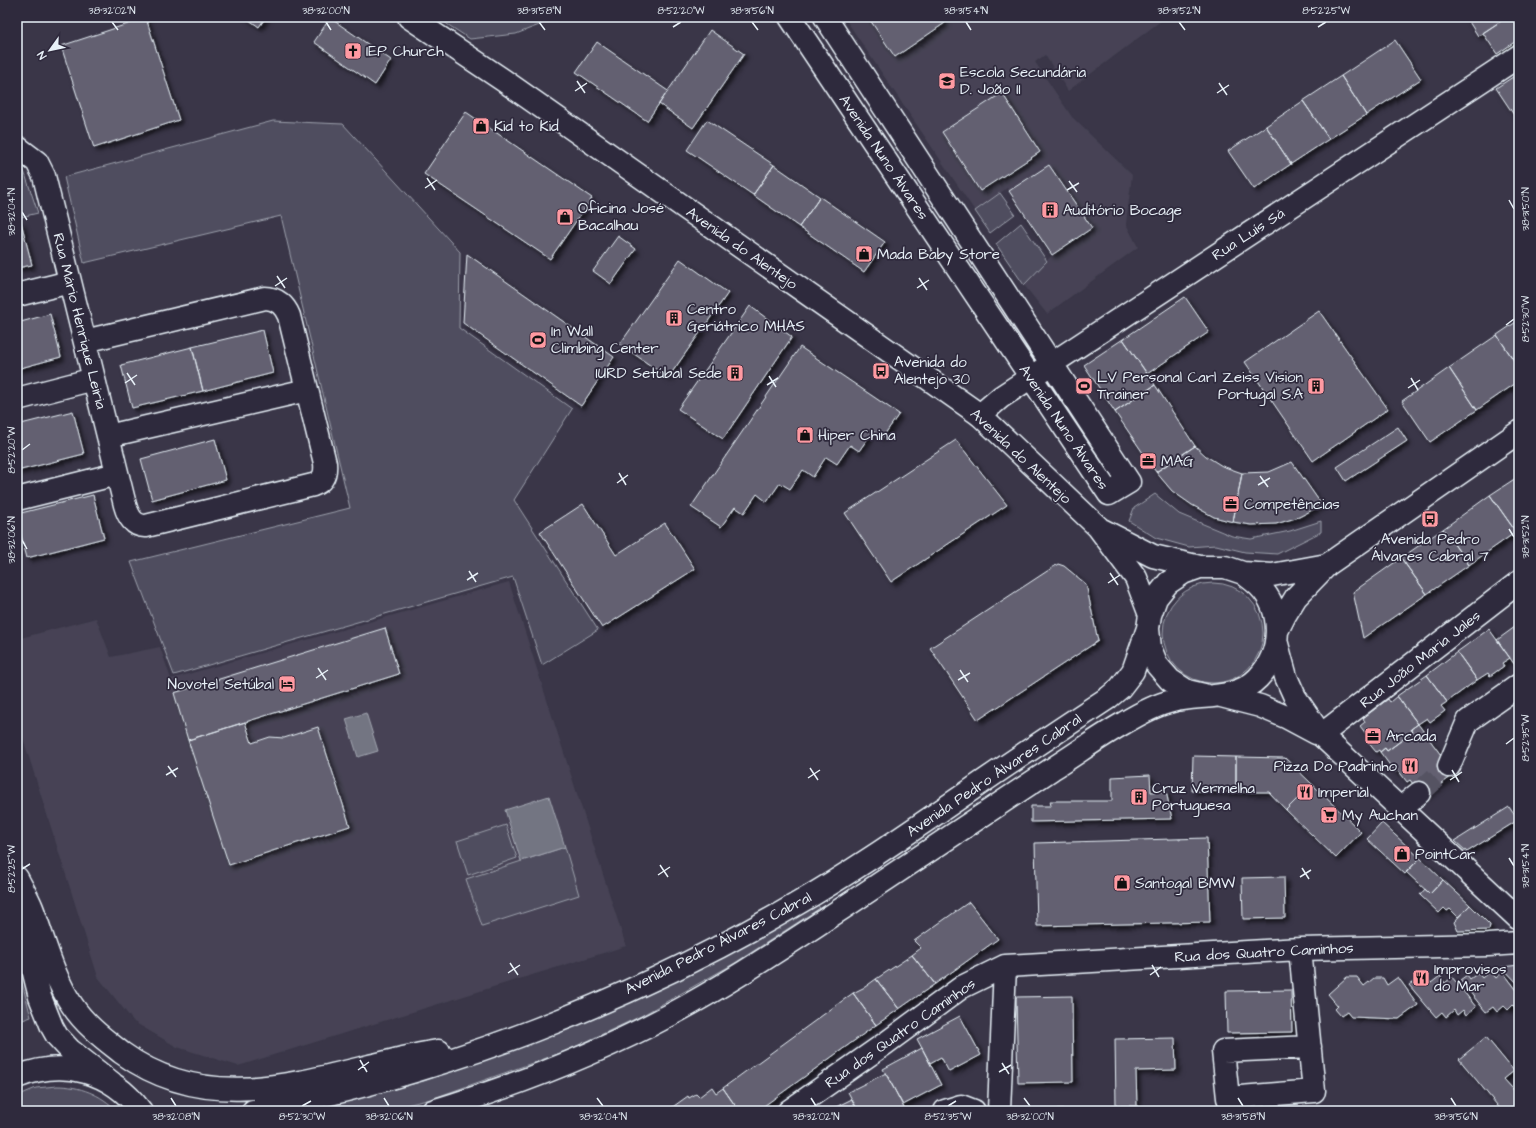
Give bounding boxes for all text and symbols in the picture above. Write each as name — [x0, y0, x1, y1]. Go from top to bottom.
text: 38°32'02"N — [89, 4, 135, 18]
text: 38°32'00"N — [302, 4, 350, 18]
text: 38°31'58"N — [517, 4, 561, 18]
text: 8°52'20"W — [658, 4, 705, 18]
text: 38°31'56"N — [730, 4, 774, 18]
text: 38°31'54"N — [944, 4, 988, 18]
text: 38°31'52"N — [1157, 4, 1201, 18]
text: 8°52'25"W — [1302, 4, 1350, 18]
north arrow — [30, 30, 70, 70]
church icon: IEP Church — [343, 41, 363, 61]
place label: IEP Church — [366, 41, 444, 62]
text: N — [34, 48, 50, 62]
place label: Escola Secundária D. João II — [960, 62, 1087, 100]
school or university icon: Escola Secundária D. João II — [937, 71, 957, 91]
street label: Avenida Nuno Álvares — [834, 91, 934, 224]
shop icon: Kid to Kid — [471, 116, 491, 136]
place label: Kid to Kid — [494, 116, 559, 137]
text: 38°31'50"N — [1519, 187, 1533, 231]
text: 38°32'04"N — [5, 188, 19, 236]
place label: Oficina José Bacalhau — [578, 198, 664, 236]
building icon: Auditório Bocage — [1040, 200, 1060, 220]
place label: Auditório Bocage — [1063, 200, 1182, 222]
street label: Avenida do Alentejo — [682, 202, 802, 295]
street label: Rua Luís Sá — [1208, 203, 1289, 266]
shop icon: Oficina José Bacalhau — [555, 207, 575, 227]
street label: Rua Mário Henrique Leiria — [47, 231, 112, 412]
shop icon: Mada Baby Store — [854, 244, 874, 264]
place label: Mada Baby Store — [877, 244, 1000, 266]
text: 8°52'30"W — [1519, 295, 1533, 342]
place label: Centro Geriátrico MHAS — [687, 299, 805, 337]
building icon: Centro Geriátrico MHAS — [664, 308, 684, 328]
place label: In Wall Climbing Center — [551, 321, 659, 360]
sports icon: In Wall Climbing Center — [528, 330, 548, 350]
place label: Avenida do Alentejo 30 — [894, 352, 971, 390]
bus stop icon: Avenida do Alentejo 30 — [871, 361, 891, 381]
street label: Avenida Nuno Álvares — [1014, 361, 1114, 494]
place label: IURD Setúbal Sede — [595, 363, 722, 384]
building icon: IURD Setúbal Sede — [725, 363, 745, 383]
place label: LV Personal Trainer — [1097, 367, 1182, 405]
place label: Carl Zeiss Vision Portugal S.A — [1187, 367, 1303, 406]
sports icon: LV Personal Trainer — [1074, 376, 1094, 396]
building icon: Carl Zeiss Vision Portugal S.A — [1306, 376, 1326, 396]
street label: Avenida do Alentejo — [965, 404, 1076, 509]
shop icon: Hiper China — [795, 425, 815, 445]
place label: Hiper China — [818, 425, 896, 446]
text: 8°52'20"W — [5, 426, 19, 473]
office icon: MAG — [1138, 451, 1158, 471]
place label: MAG — [1161, 451, 1194, 472]
office icon: Competências — [1221, 494, 1241, 514]
place label: Competências — [1244, 494, 1340, 515]
bus stop icon: Avenida Pedro Álvares Cabral 7 — [1420, 509, 1440, 529]
text: 38°31'52"N — [1519, 515, 1533, 559]
text: 38°32'06"N — [5, 516, 19, 564]
place label: Avenida Pedro Álvares Cabral 7 — [1371, 529, 1489, 567]
street label: Rua João Maria Jales — [1355, 605, 1486, 713]
place label: Novotel Setúbal — [168, 674, 274, 695]
hotel icon: Novotel Setúbal — [277, 674, 297, 694]
street label: Avenida Pedro Álvares Cabral — [903, 709, 1086, 842]
text: 8°52'35"W — [1519, 714, 1533, 762]
office icon: Arcada — [1363, 726, 1383, 746]
place label: Arcada — [1386, 726, 1437, 747]
place label: Pizza Do Padrinho — [1274, 756, 1398, 777]
restaurant icon: Pizza Do Padrinho — [1400, 756, 1420, 776]
place label: Cruz Vermelha Portuguesa — [1152, 778, 1255, 817]
restaurant icon: Imperial — [1295, 782, 1315, 802]
place label: Imperial — [1318, 782, 1369, 803]
building icon: Cruz Vermelha Portuguesa — [1129, 787, 1149, 807]
supermarket icon: My Auchan — [1319, 805, 1339, 825]
place label: My Auchan — [1342, 805, 1418, 827]
shop icon: PointCar — [1392, 844, 1412, 864]
place label: PointCar — [1415, 844, 1475, 865]
text: 38°31'54"N — [1519, 844, 1533, 888]
text: 8°52'25"W — [5, 845, 19, 893]
shop icon: Santogal BMW — [1112, 873, 1132, 893]
place label: Santogal BMW — [1135, 873, 1235, 895]
street label: Avenida Pedro Álvares Cabral — [621, 887, 815, 1000]
street label: Rua dos Quatro Caminhos — [1174, 937, 1355, 968]
place label: Improvisos do Mar — [1434, 959, 1507, 997]
restaurant icon: Improvisos do Mar — [1411, 968, 1431, 988]
street label: Rua dos Quatro Caminhos — [821, 973, 980, 1093]
text: 38°32'08"N — [152, 1110, 200, 1124]
text: 8°52'30"W — [279, 1110, 326, 1124]
text: 38°32'06"N — [365, 1110, 413, 1124]
text: 38°32'04"N — [579, 1110, 627, 1124]
text: 38°32'02"N — [793, 1110, 839, 1124]
text: 8°52'35"W — [924, 1110, 972, 1124]
text: 38°32'00"N — [1006, 1110, 1054, 1124]
text: 38°31'58"N — [1221, 1110, 1265, 1124]
text: 38°31'56"N — [1434, 1110, 1478, 1124]

